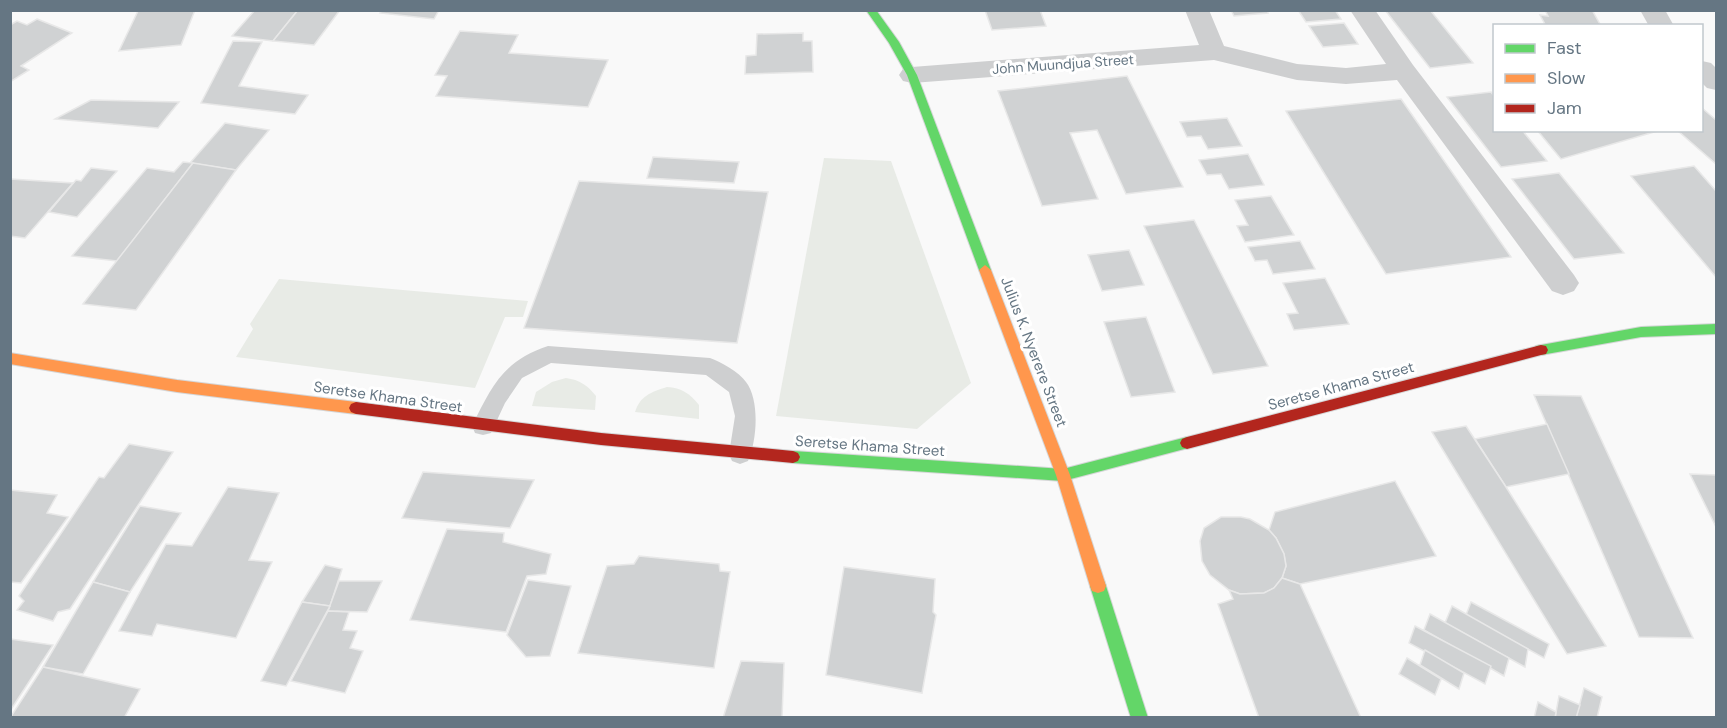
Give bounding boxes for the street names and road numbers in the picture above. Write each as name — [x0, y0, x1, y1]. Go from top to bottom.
street label: John Muundjua Street — [991, 50, 1135, 78]
street label: Julius K. Nyerere Street — [996, 274, 1072, 430]
street label: Seretse Khama Street — [1266, 357, 1416, 415]
street label: Seretse Khama Street — [312, 377, 464, 417]
street label: Seretse Khama Street — [794, 431, 946, 461]

